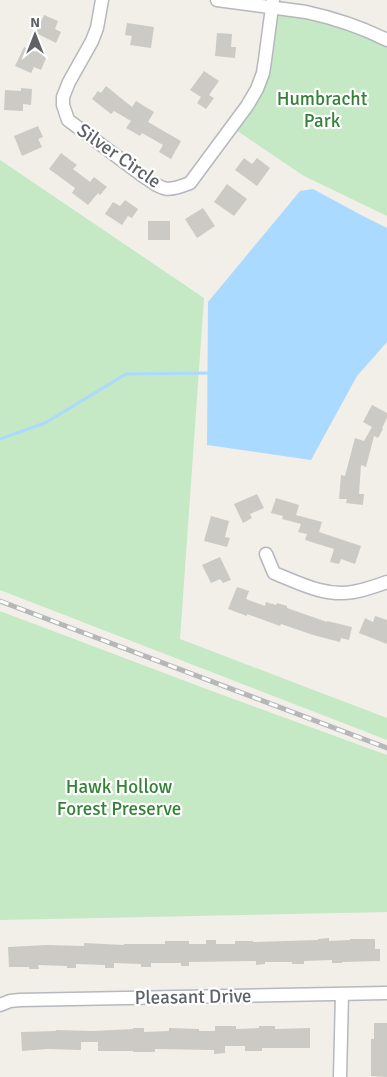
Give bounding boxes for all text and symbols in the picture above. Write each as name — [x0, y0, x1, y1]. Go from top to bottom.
north arrow — [10, 10, 60, 60]
text: N — [30, 14, 40, 31]
park label: Humbracht Park — [277, 87, 368, 133]
street label: Silver Circle — [72, 118, 166, 194]
park label: Hawk Hollow Forest Preserve — [57, 775, 181, 821]
street label: Pleasant Drive — [134, 984, 252, 1010]

